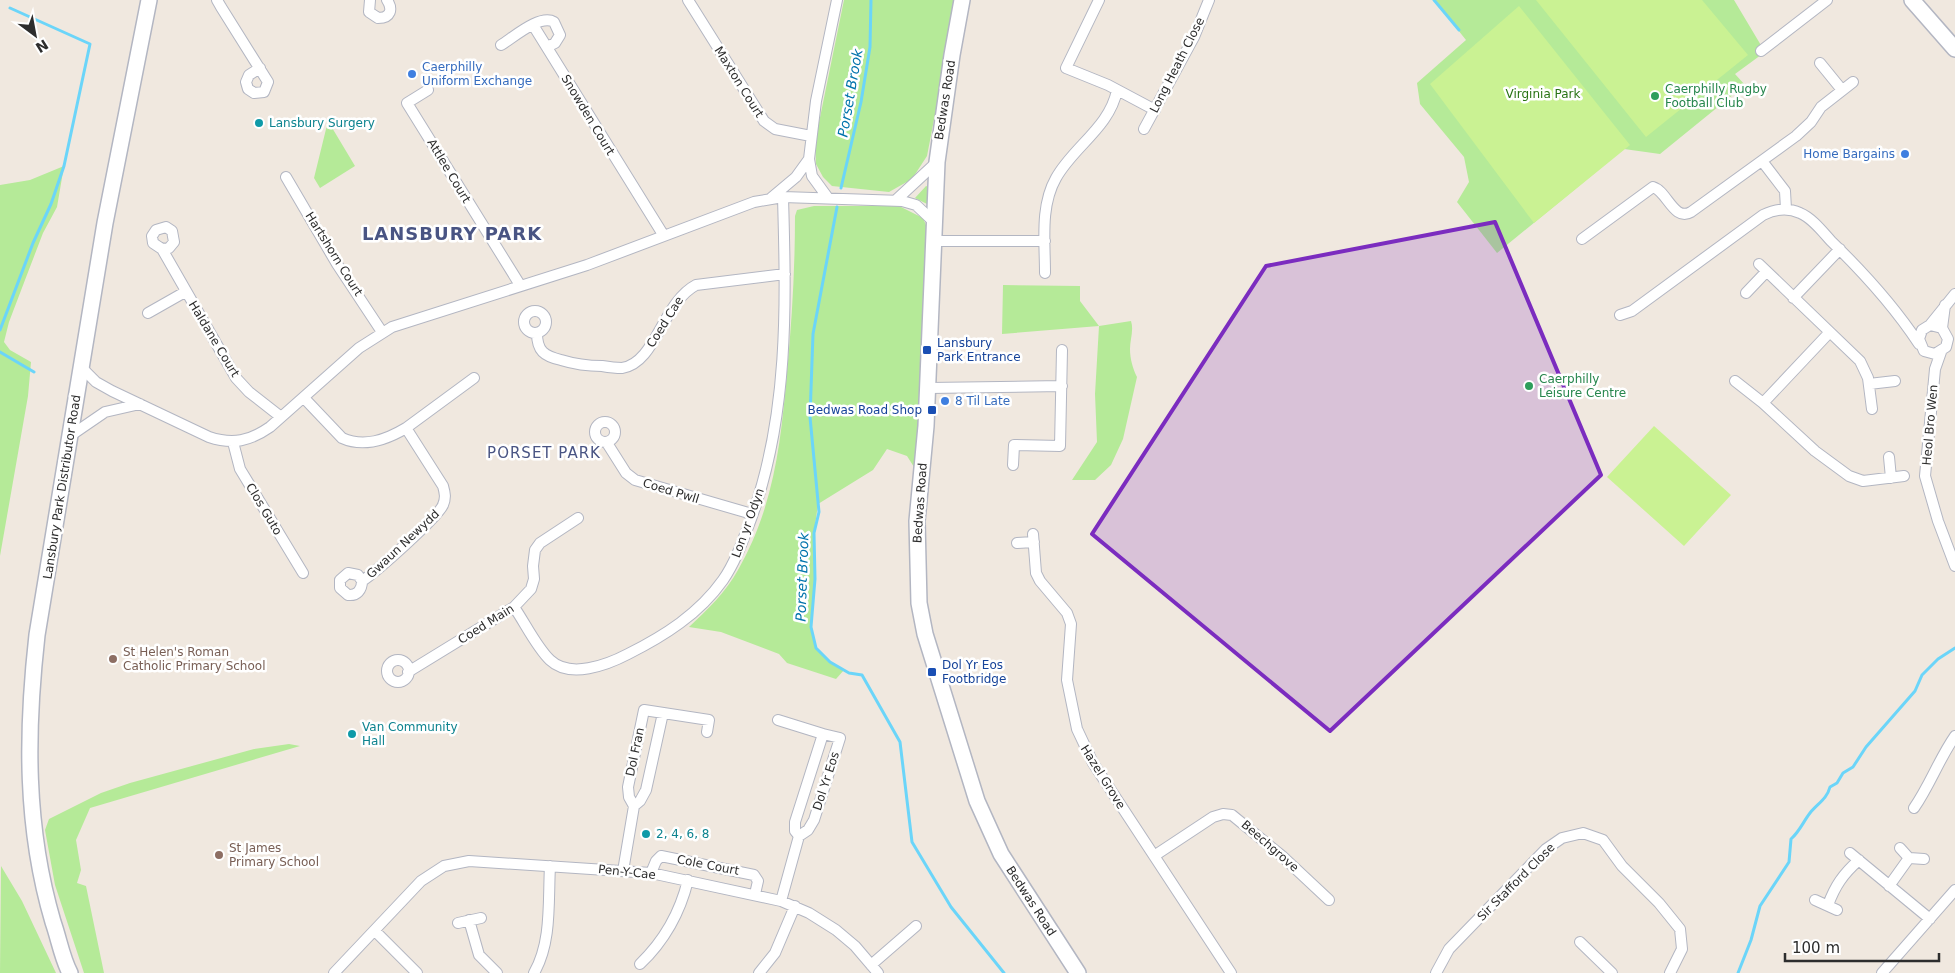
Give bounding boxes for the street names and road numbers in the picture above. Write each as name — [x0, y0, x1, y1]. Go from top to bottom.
street label: Long Heath Close — [1147, 15, 1207, 115]
street label: Maxton Court — [712, 44, 767, 120]
street label: Bedwas Road — [932, 59, 958, 141]
street label: Snowden Court — [558, 72, 618, 158]
street label: Attlee Court — [424, 136, 474, 206]
street label: Hartshorn Court — [303, 209, 366, 299]
street label: Coed Cae — [644, 294, 686, 350]
street label: Haldane Court — [186, 298, 242, 380]
street label: Heol Bro Wen — [1919, 384, 1941, 466]
street label: Lansbury Park Distributor Road — [40, 394, 84, 580]
street label: Bedwas Road — [910, 462, 930, 544]
street label: Coed Pwll — [641, 476, 701, 506]
street label: Clos Guto — [243, 481, 285, 537]
street label: Lon yr Odyn — [729, 486, 767, 560]
street label: Gwaun Newydd — [364, 507, 442, 581]
street label: Coed Main — [455, 601, 517, 647]
street label: Dol Fran — [623, 726, 647, 778]
street label: Hazel Grove — [1078, 742, 1128, 812]
street label: Dol Yr Eos — [810, 750, 842, 812]
street label: Beechgrove — [1238, 817, 1302, 875]
street label: Sir Stafford Close — [1474, 840, 1558, 924]
street label: Cole Court — [676, 852, 741, 878]
street label: Pen-Y-Cae — [597, 862, 657, 882]
street label: Bedwas Road — [1003, 863, 1059, 939]

